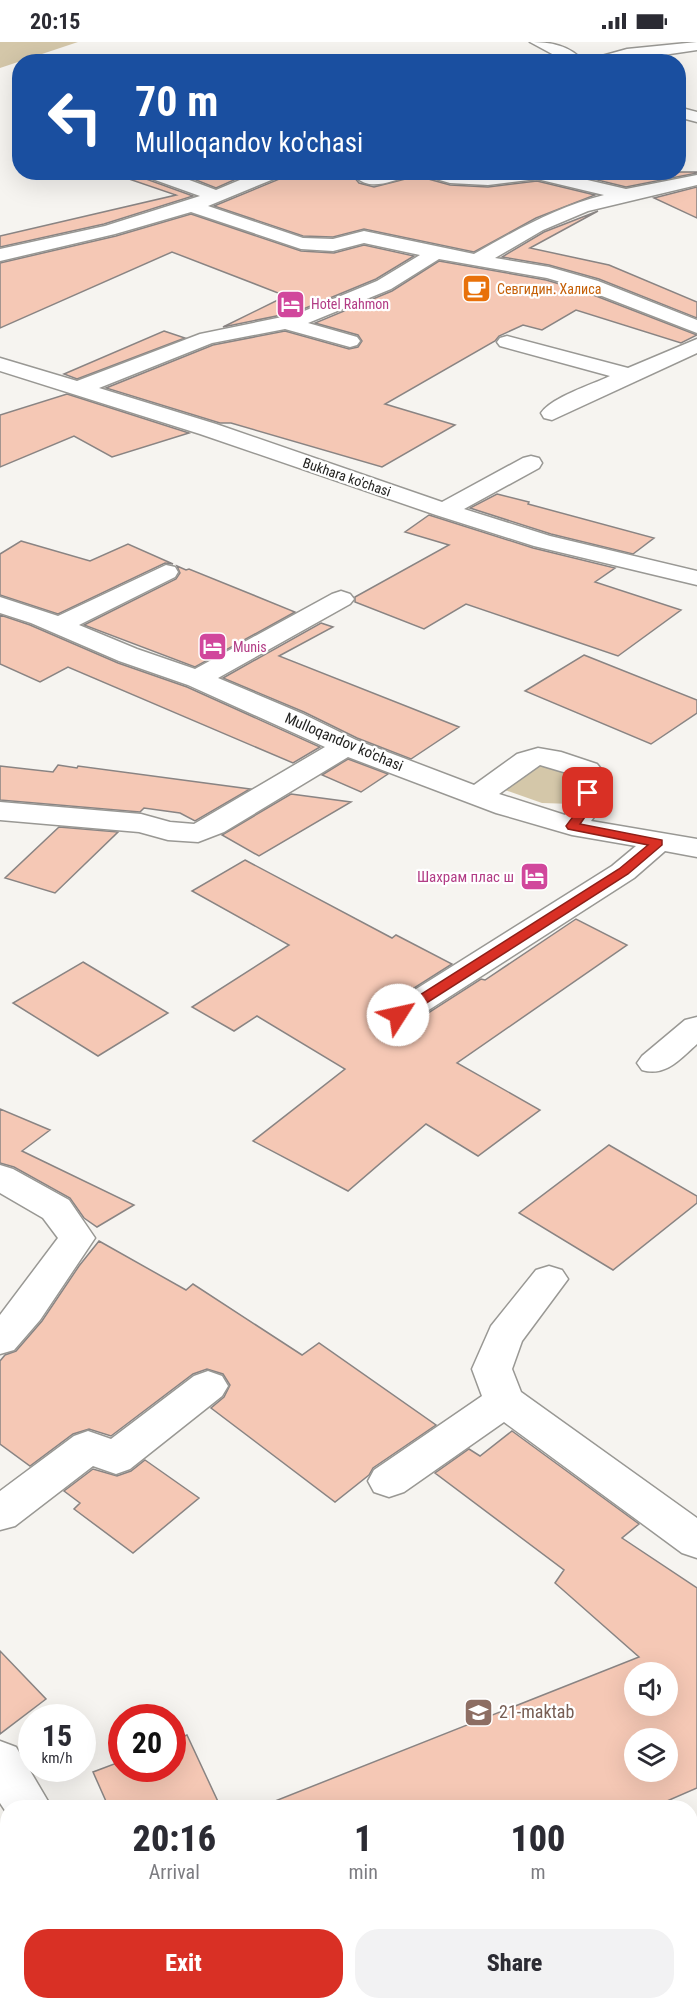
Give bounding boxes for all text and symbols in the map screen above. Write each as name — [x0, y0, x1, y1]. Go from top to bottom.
text: 20:15 — [30, 9, 81, 34]
text: 70 m — [135, 77, 218, 126]
icon: left — [36, 78, 114, 156]
text: Mulloqandov ko'chasi — [135, 127, 363, 159]
cafe icon: Севгидин. Халиса — [460, 273, 492, 305]
place label: Севгидин. Халиса — [497, 281, 601, 297]
hotel icon: Hotel Rahmon — [274, 288, 306, 320]
place label: Hotel Rahmon — [311, 296, 389, 312]
street label: Bukhara ko'chasi — [301, 454, 393, 500]
hotel icon: Munis — [196, 631, 228, 663]
place label: Munis — [233, 639, 267, 655]
street label: Mulloqandov ko'chasi — [282, 709, 406, 775]
pin — [562, 767, 613, 818]
icon: arrive — [571, 776, 604, 809]
hotel icon: Шахрам плас ш — [519, 861, 551, 893]
place label: Шахрам плас ш — [417, 868, 514, 886]
position arrow — [366, 983, 430, 1047]
map controls — [624, 1662, 678, 1782]
button: sound — [624, 1662, 678, 1716]
school or university icon: 21-maktab — [462, 1696, 494, 1728]
place label: 21-maktab — [499, 1701, 574, 1722]
speed limit sign: 20 — [108, 1704, 186, 1782]
text: 15 — [42, 1718, 72, 1753]
button: layers — [624, 1728, 678, 1782]
text: km/h — [42, 1749, 72, 1767]
text: 20:16 — [133, 1818, 216, 1860]
text: 1 — [354, 1818, 372, 1860]
text: 100 — [510, 1818, 565, 1860]
text: Arrival — [149, 1860, 200, 1884]
text: min — [349, 1860, 378, 1884]
text: m — [530, 1860, 545, 1884]
button: Exit — [24, 1929, 343, 1998]
button: Share — [355, 1929, 674, 1998]

